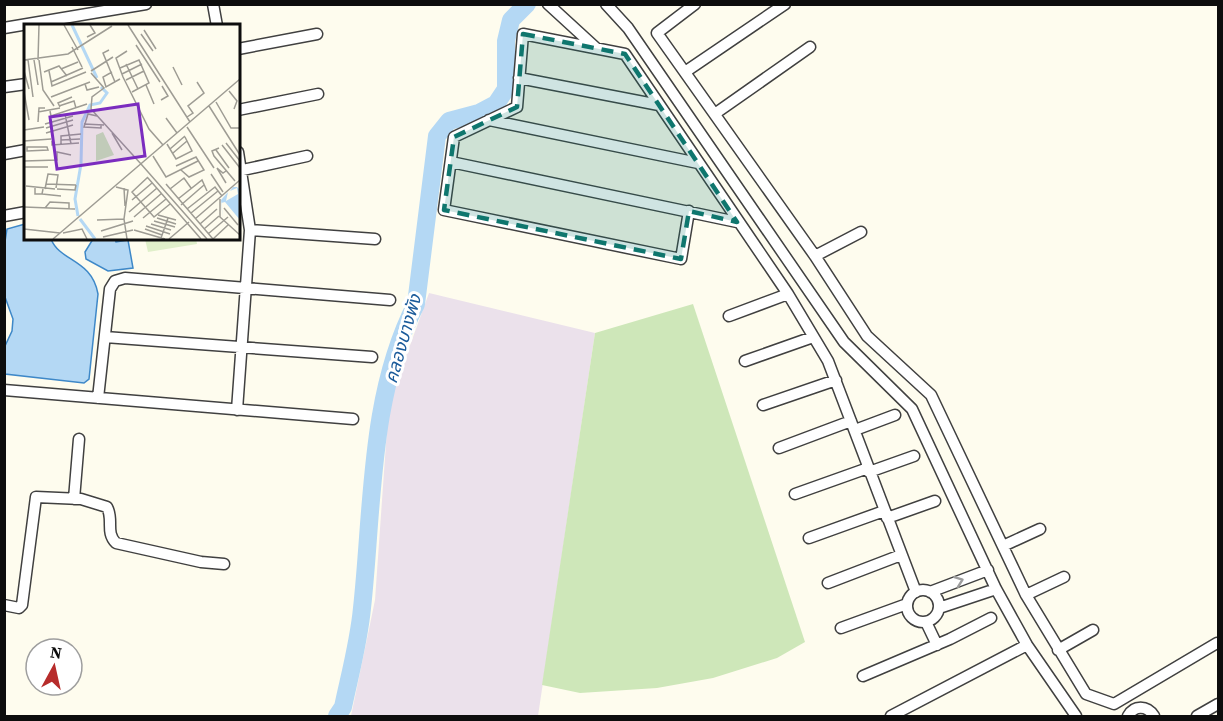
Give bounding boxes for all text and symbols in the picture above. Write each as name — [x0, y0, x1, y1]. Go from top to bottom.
inset map — [24, 24, 240, 240]
water label: คลองบางพัง — [378, 290, 427, 386]
one-way arrow — [953, 576, 964, 588]
north arrow — [24, 637, 84, 697]
text: N — [49, 640, 64, 664]

